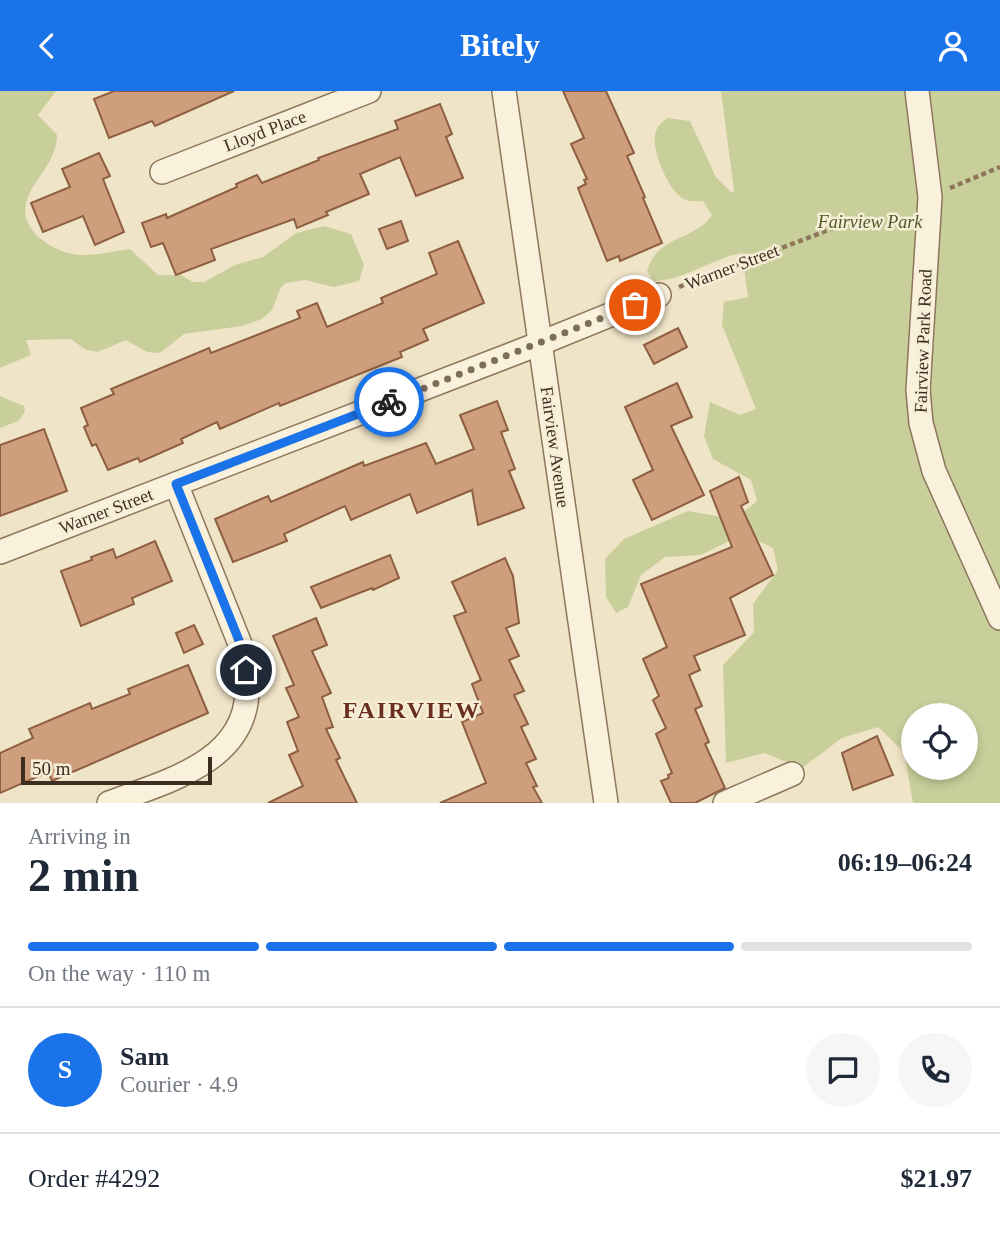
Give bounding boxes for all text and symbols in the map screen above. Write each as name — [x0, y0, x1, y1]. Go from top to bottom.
icon: back — [28, 27, 66, 65]
text: Bitely — [460, 27, 540, 63]
icon: person — [934, 27, 972, 65]
street label: Lloyd Place — [221, 106, 309, 156]
park label: Fairview Park — [817, 212, 923, 232]
street label: Warner Street — [682, 240, 782, 294]
street label: Fairview Park Road — [910, 269, 936, 413]
pin — [605, 275, 665, 335]
icon: bag — [616, 286, 654, 324]
courier — [354, 367, 424, 437]
icon: bike — [370, 383, 408, 421]
street label: Fairview Avenue — [537, 385, 573, 509]
street label: Warner Street — [56, 484, 156, 538]
pin — [216, 640, 276, 700]
icon: home — [227, 651, 265, 689]
district label: FAIRVIEW — [343, 697, 481, 723]
map controls — [901, 703, 978, 780]
button: locate — [901, 703, 978, 780]
scale bar — [21, 754, 212, 786]
text: 50 m — [32, 758, 71, 779]
text: Arriving in — [28, 824, 131, 849]
text: 06:19–06:24 — [838, 848, 972, 877]
text: 2 min — [28, 850, 139, 901]
text: On the way · 110 m — [28, 961, 210, 986]
button: chat — [806, 1033, 880, 1107]
button: phone — [898, 1033, 972, 1107]
text: Sam — [120, 1042, 169, 1071]
text: S — [58, 1055, 72, 1084]
text: Courier · 4.9 — [120, 1072, 238, 1097]
text: Order #4292 — [28, 1164, 160, 1193]
text: $21.97 — [901, 1164, 972, 1193]

